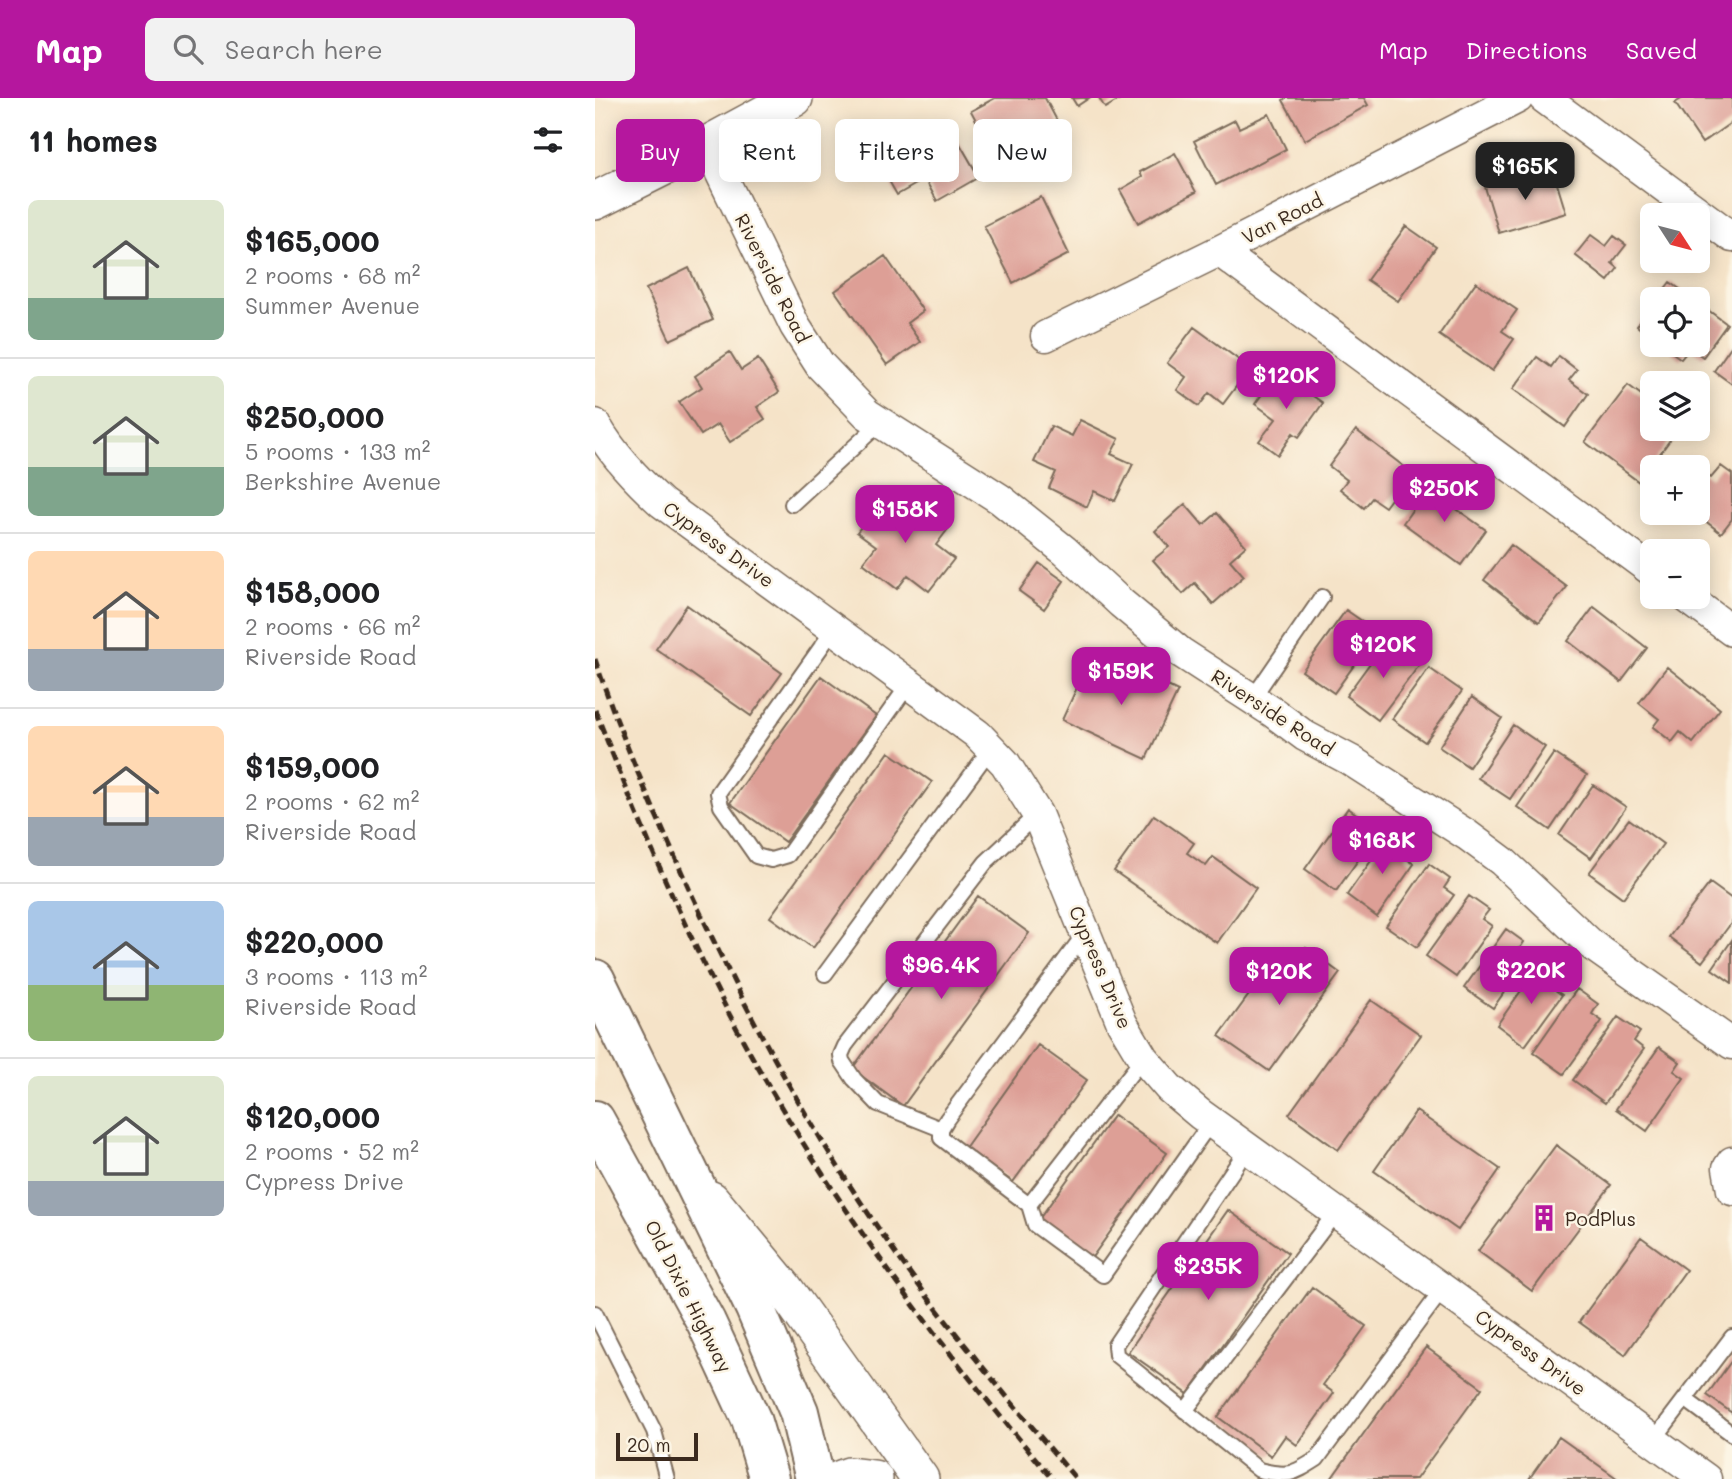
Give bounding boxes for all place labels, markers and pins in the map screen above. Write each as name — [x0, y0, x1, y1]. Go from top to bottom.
pin: $165K — [1476, 142, 1574, 202]
pin: $120K — [1237, 352, 1335, 411]
pin: $250K — [1395, 464, 1493, 524]
pin: $158K — [856, 486, 954, 545]
pin: $120K — [1334, 620, 1432, 680]
pin: $159K — [1072, 648, 1170, 707]
pin: $168K — [1333, 816, 1431, 876]
pin: $96.4K — [884, 942, 998, 1001]
pin: $220K — [1482, 946, 1580, 1006]
pin: $120K — [1230, 948, 1328, 1007]
building icon: PodPlus — [1529, 1203, 1559, 1233]
place label: PodPlus — [1565, 1206, 1636, 1231]
pin: $235K — [1159, 1242, 1257, 1302]

